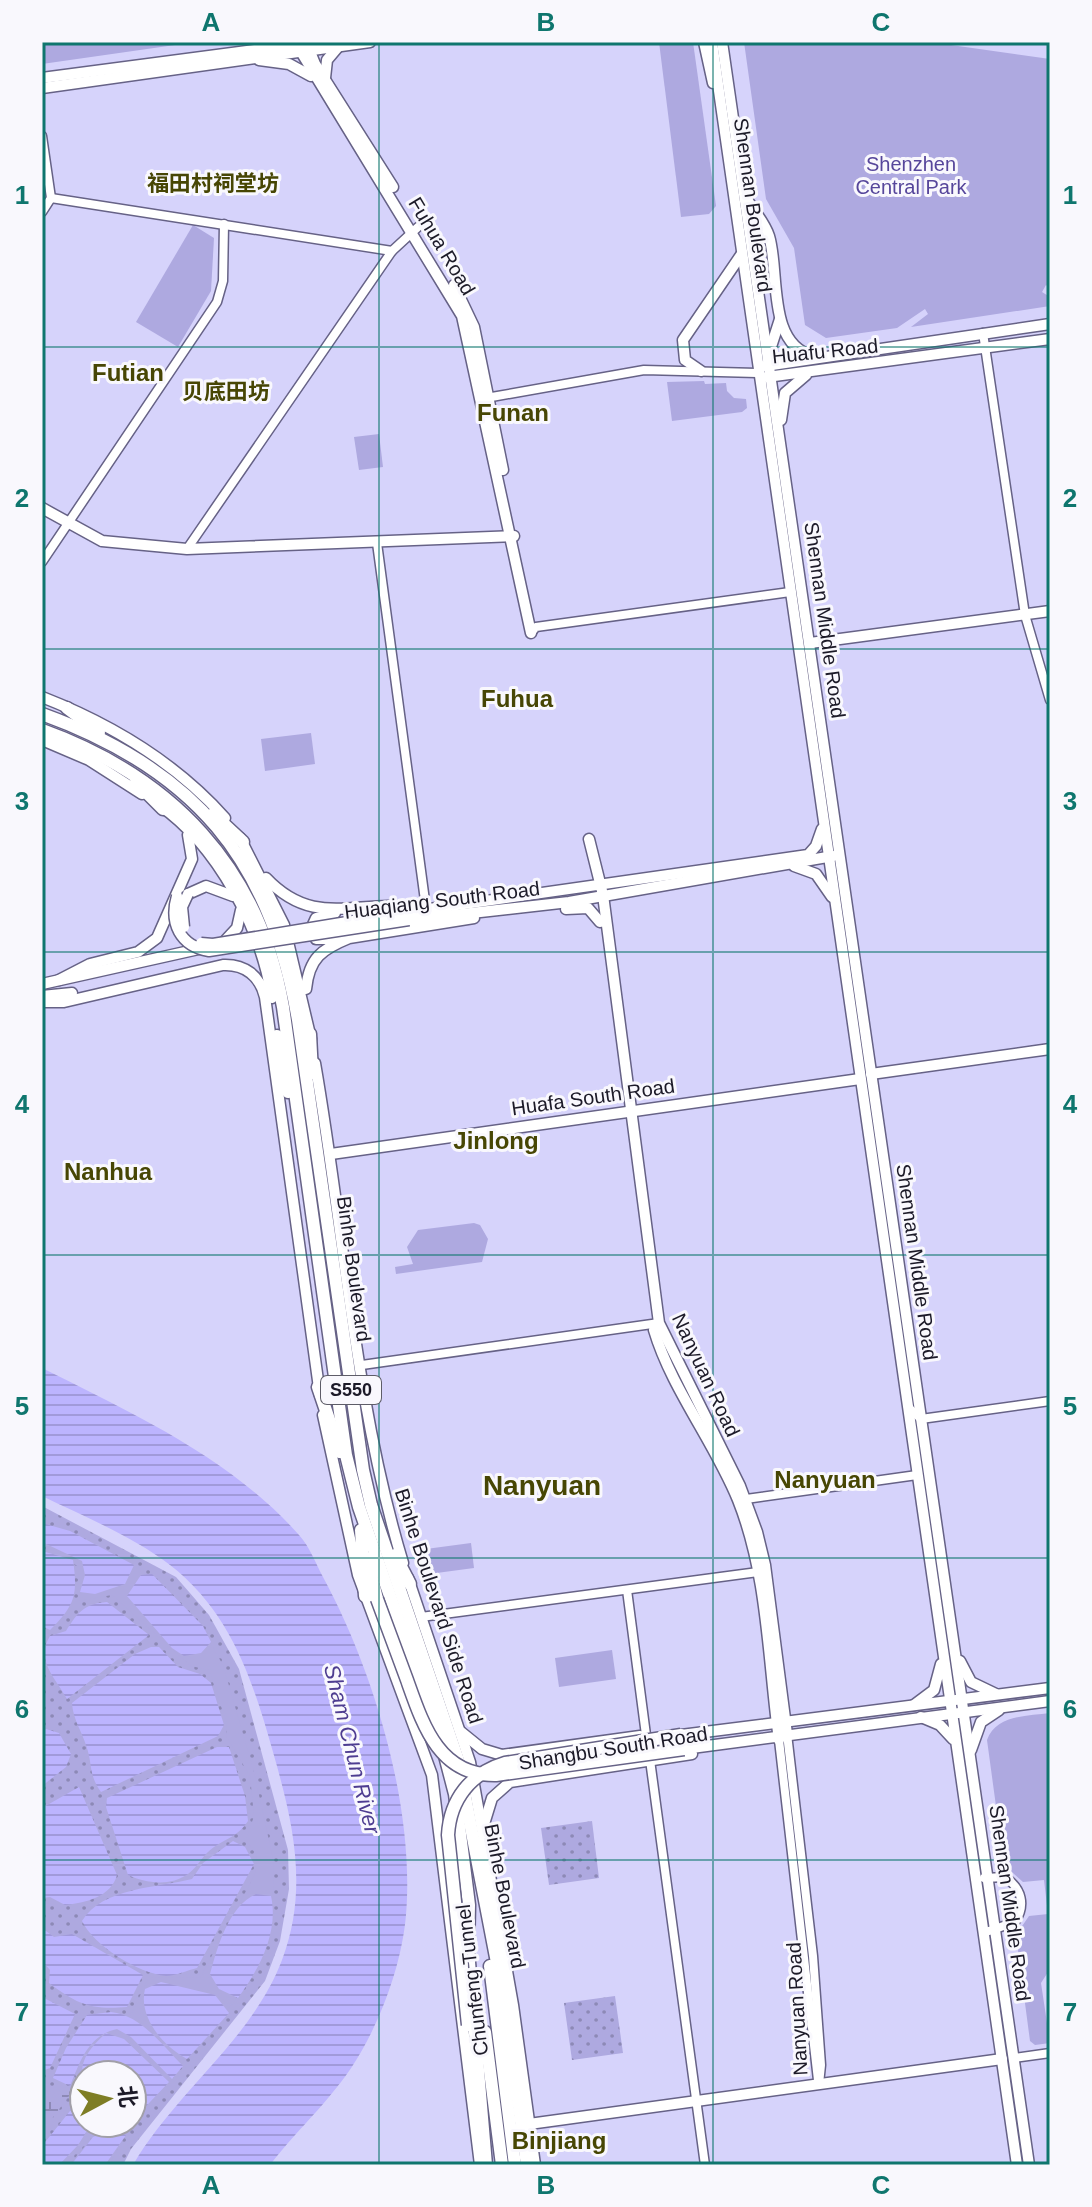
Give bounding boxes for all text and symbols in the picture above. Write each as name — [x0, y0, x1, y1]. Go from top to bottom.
text: A — [202, 7, 221, 37]
text: B — [537, 7, 555, 37]
text: C — [872, 7, 891, 37]
street label: Shennan Boulevard — [730, 116, 776, 294]
park label: Shenzhen Central Park — [855, 153, 968, 198]
district label: 福田村祠堂坊 — [147, 171, 279, 196]
text: 1 — [15, 180, 29, 210]
text: 1 — [1063, 180, 1077, 210]
street label: Fuhua Road — [404, 193, 480, 299]
street label: Huafu Road — [771, 334, 879, 368]
district label: Futian — [92, 359, 164, 386]
district label: 贝底田坊 — [182, 379, 270, 404]
district label: Funan — [477, 399, 549, 426]
text: 2 — [15, 483, 29, 513]
text: 2 — [1063, 483, 1077, 513]
street label: Shennan Middle Road — [800, 520, 850, 720]
district label: Fuhua — [481, 685, 554, 712]
text: 3 — [15, 786, 29, 816]
text: 3 — [1063, 786, 1077, 816]
street label: Huaqiang South Road — [343, 877, 541, 923]
street label: Huafa South Road — [510, 1075, 676, 1119]
text: 4 — [15, 1089, 30, 1119]
text: 4 — [1063, 1089, 1078, 1119]
district label: Jinlong — [453, 1127, 539, 1154]
district label: Nanhua — [64, 1158, 153, 1185]
street label: Shennan Middle Road — [892, 1162, 942, 1362]
street label: Binhe Boulevard — [333, 1195, 375, 1343]
street label: Nanyuan Road — [668, 1310, 744, 1440]
road number: S550 — [321, 1376, 381, 1404]
text: 5 — [15, 1391, 29, 1421]
text: 5 — [1063, 1391, 1077, 1421]
district label: Nanyuan — [774, 1466, 876, 1493]
district label: Nanyuan — [483, 1470, 601, 1501]
street label: Binhe Boulevard Side Road — [391, 1486, 487, 1726]
water label: Sham Chun River — [319, 1662, 386, 1838]
text: 6 — [15, 1694, 29, 1724]
text: 6 — [1063, 1694, 1077, 1724]
street label: Shangbu South Road — [517, 1722, 709, 1774]
street label: Shennan Middle Road — [985, 1803, 1035, 2003]
street label: Binhe Boulevard — [480, 1822, 530, 1970]
street label: Chunfeng Tunnel — [452, 1903, 492, 2057]
street label: Nanyuan Road — [783, 1942, 811, 2076]
text: 7 — [15, 1997, 29, 2027]
text: 7 — [1063, 1997, 1077, 2027]
north arrow — [68, 2059, 148, 2139]
text: 北 — [114, 2084, 141, 2109]
district label: Binjiang — [512, 2127, 606, 2154]
text: A — [202, 2170, 221, 2200]
text: B — [537, 2170, 555, 2200]
text: C — [872, 2170, 891, 2200]

